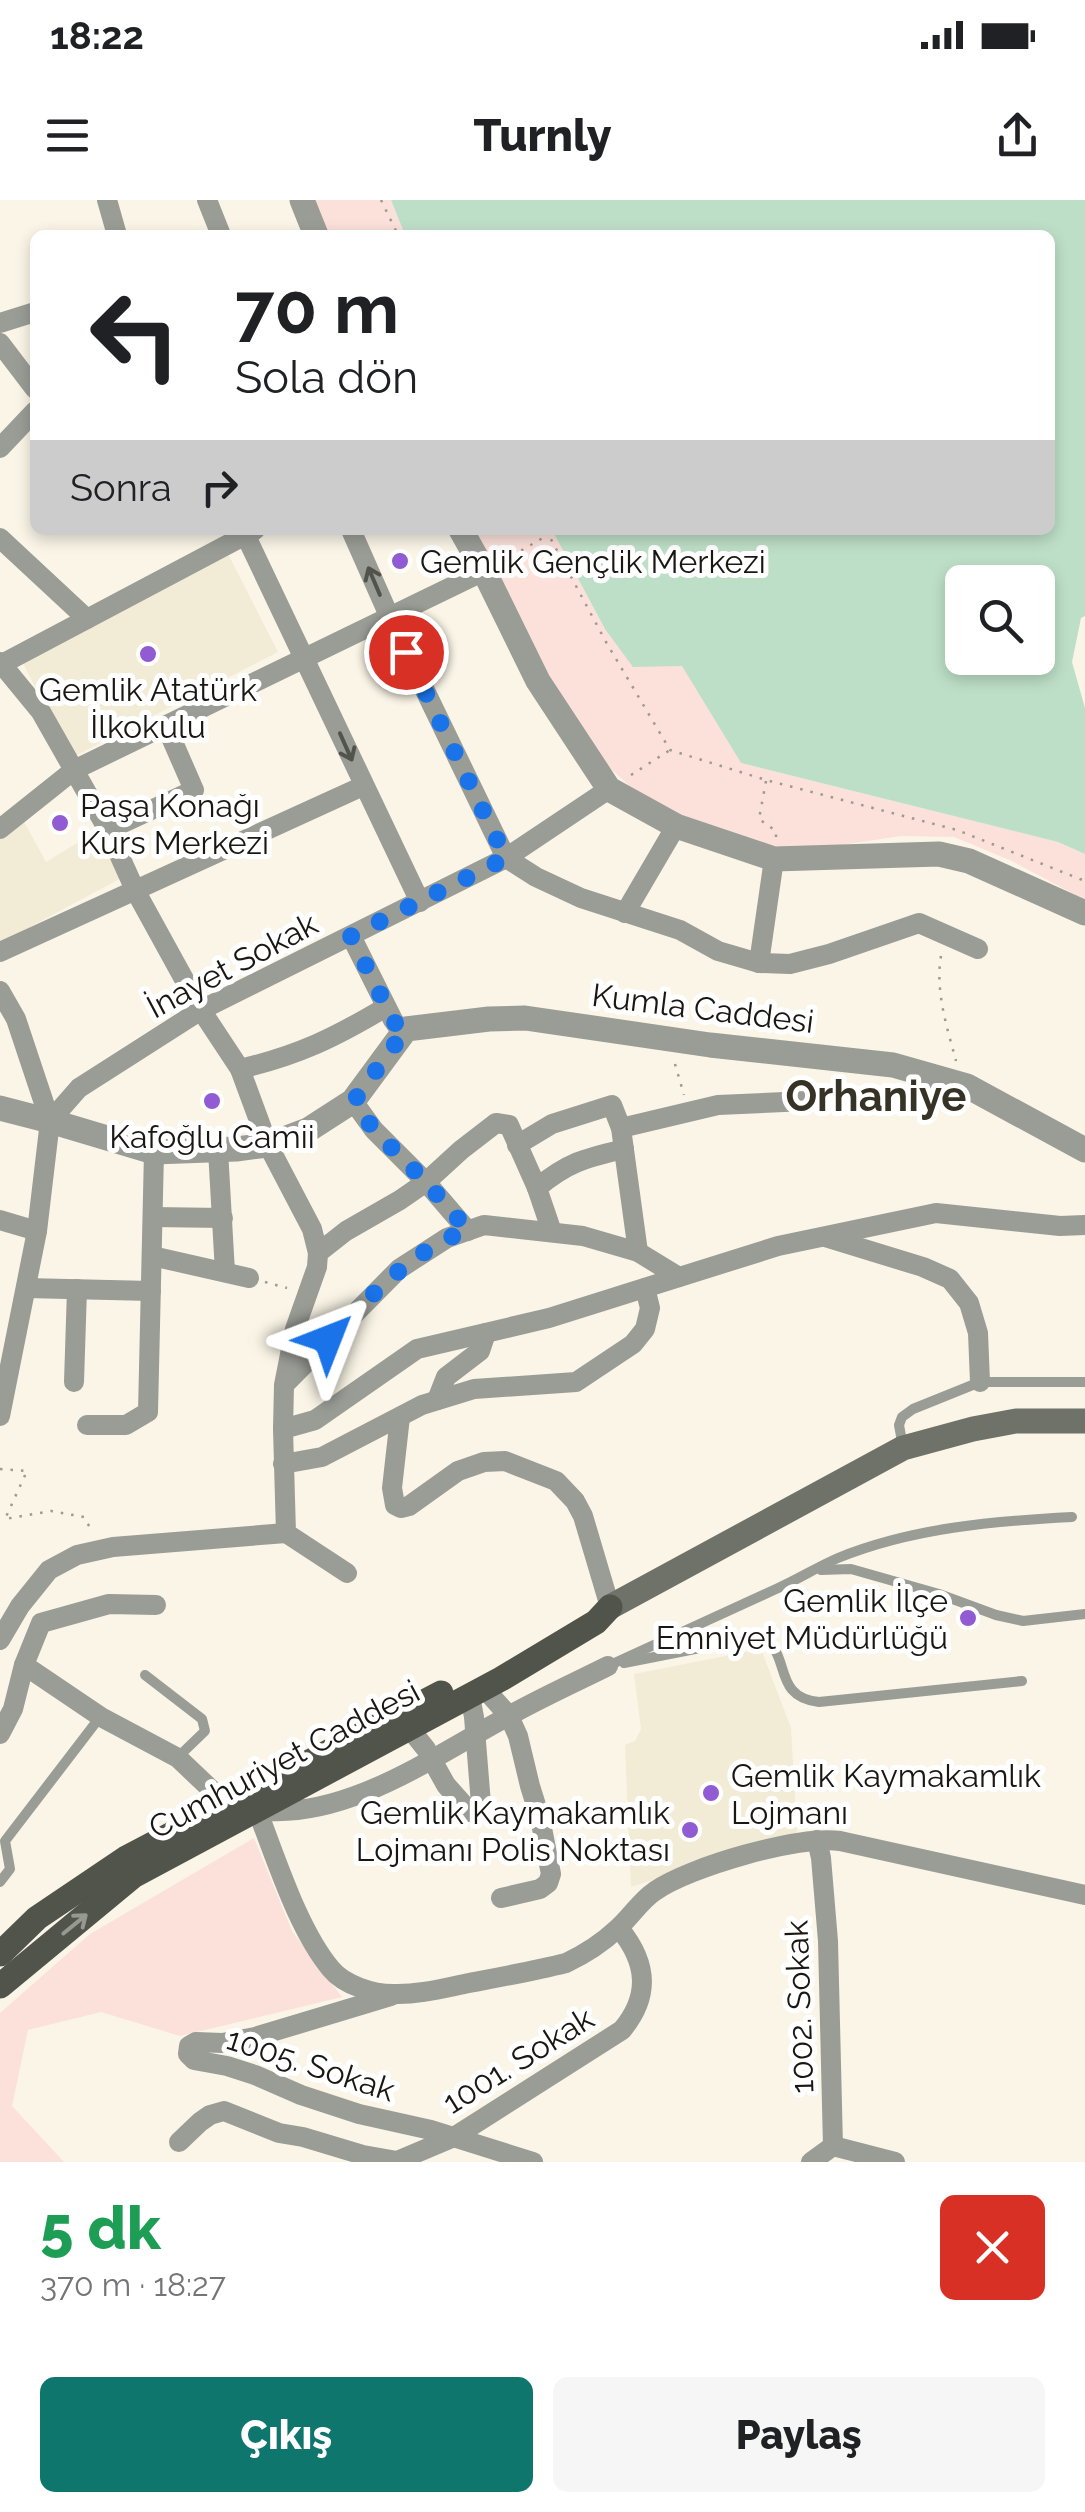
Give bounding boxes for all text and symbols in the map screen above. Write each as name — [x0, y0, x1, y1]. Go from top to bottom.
text: 18:22 — [50, 13, 144, 58]
icon: menu — [40, 108, 95, 163]
icon: share — [990, 108, 1045, 163]
text: Turnly — [473, 109, 612, 162]
text: 70 m — [235, 267, 399, 349]
icon: left — [70, 270, 200, 400]
text: Sola dön — [235, 351, 418, 404]
icon: right — [192, 460, 247, 515]
text: Sonra — [70, 465, 172, 510]
place label: Gemlik Gençlik Merkezi — [420, 543, 766, 580]
marker: Gemlik Gençlik Merkezi — [389, 550, 411, 572]
map controls — [945, 565, 1055, 675]
button: search — [945, 565, 1055, 675]
one-way arrow — [364, 566, 382, 597]
pin — [364, 610, 449, 695]
icon: arrive — [379, 625, 434, 680]
marker: Gemlik Atatürk İlkokulu — [137, 643, 159, 665]
place label: Gemlik Atatürk İlkokulu — [39, 671, 257, 745]
one-way arrow — [338, 732, 356, 762]
place label: Paşa Konağı Kurs Merkezi — [80, 787, 269, 861]
marker: Paşa Konağı Kurs Merkezi — [49, 812, 71, 834]
street label: İnayet Sokak — [141, 905, 324, 1025]
street label: Kumla Caddesi — [590, 976, 816, 1040]
district label: Orhaniye — [786, 1072, 966, 1121]
marker: Kafoğlu Camii — [201, 1090, 223, 1112]
place label: Kafoğlu Camii — [109, 1118, 315, 1155]
position arrow — [276, 1287, 380, 1391]
place label: Gemlik İlçe Emniyet Müdürlüğü — [656, 1582, 948, 1656]
marker: Gemlik İlçe Emniyet Müdürlüğü — [957, 1607, 979, 1629]
street label: Cumhuriyet Caddesi — [142, 1672, 426, 1846]
place label: Gemlik Kaymakamlık Lojmanı — [731, 1757, 1041, 1831]
marker: Gemlik Kaymakamlık Lojmanı — [700, 1782, 722, 1804]
place label: Gemlik Kaymakamlık Lojmanı Polis Noktası — [356, 1794, 670, 1868]
marker: Gemlik Kaymakamlık Lojmanı Polis Noktası — [679, 1819, 701, 1841]
one-way arrow — [61, 1914, 88, 1935]
street label: 1002. Sokak — [777, 1920, 821, 2094]
street label: 1001. Sokak — [436, 1999, 600, 2121]
street label: 1005. Sokak — [222, 2019, 400, 2109]
text: 5 dk — [40, 2193, 161, 2263]
button: close — [940, 2195, 1045, 2300]
text: 370 m · 18:27 — [40, 2266, 226, 2303]
button: Çıkış — [40, 2377, 533, 2492]
button: Paylaş — [553, 2377, 1045, 2492]

